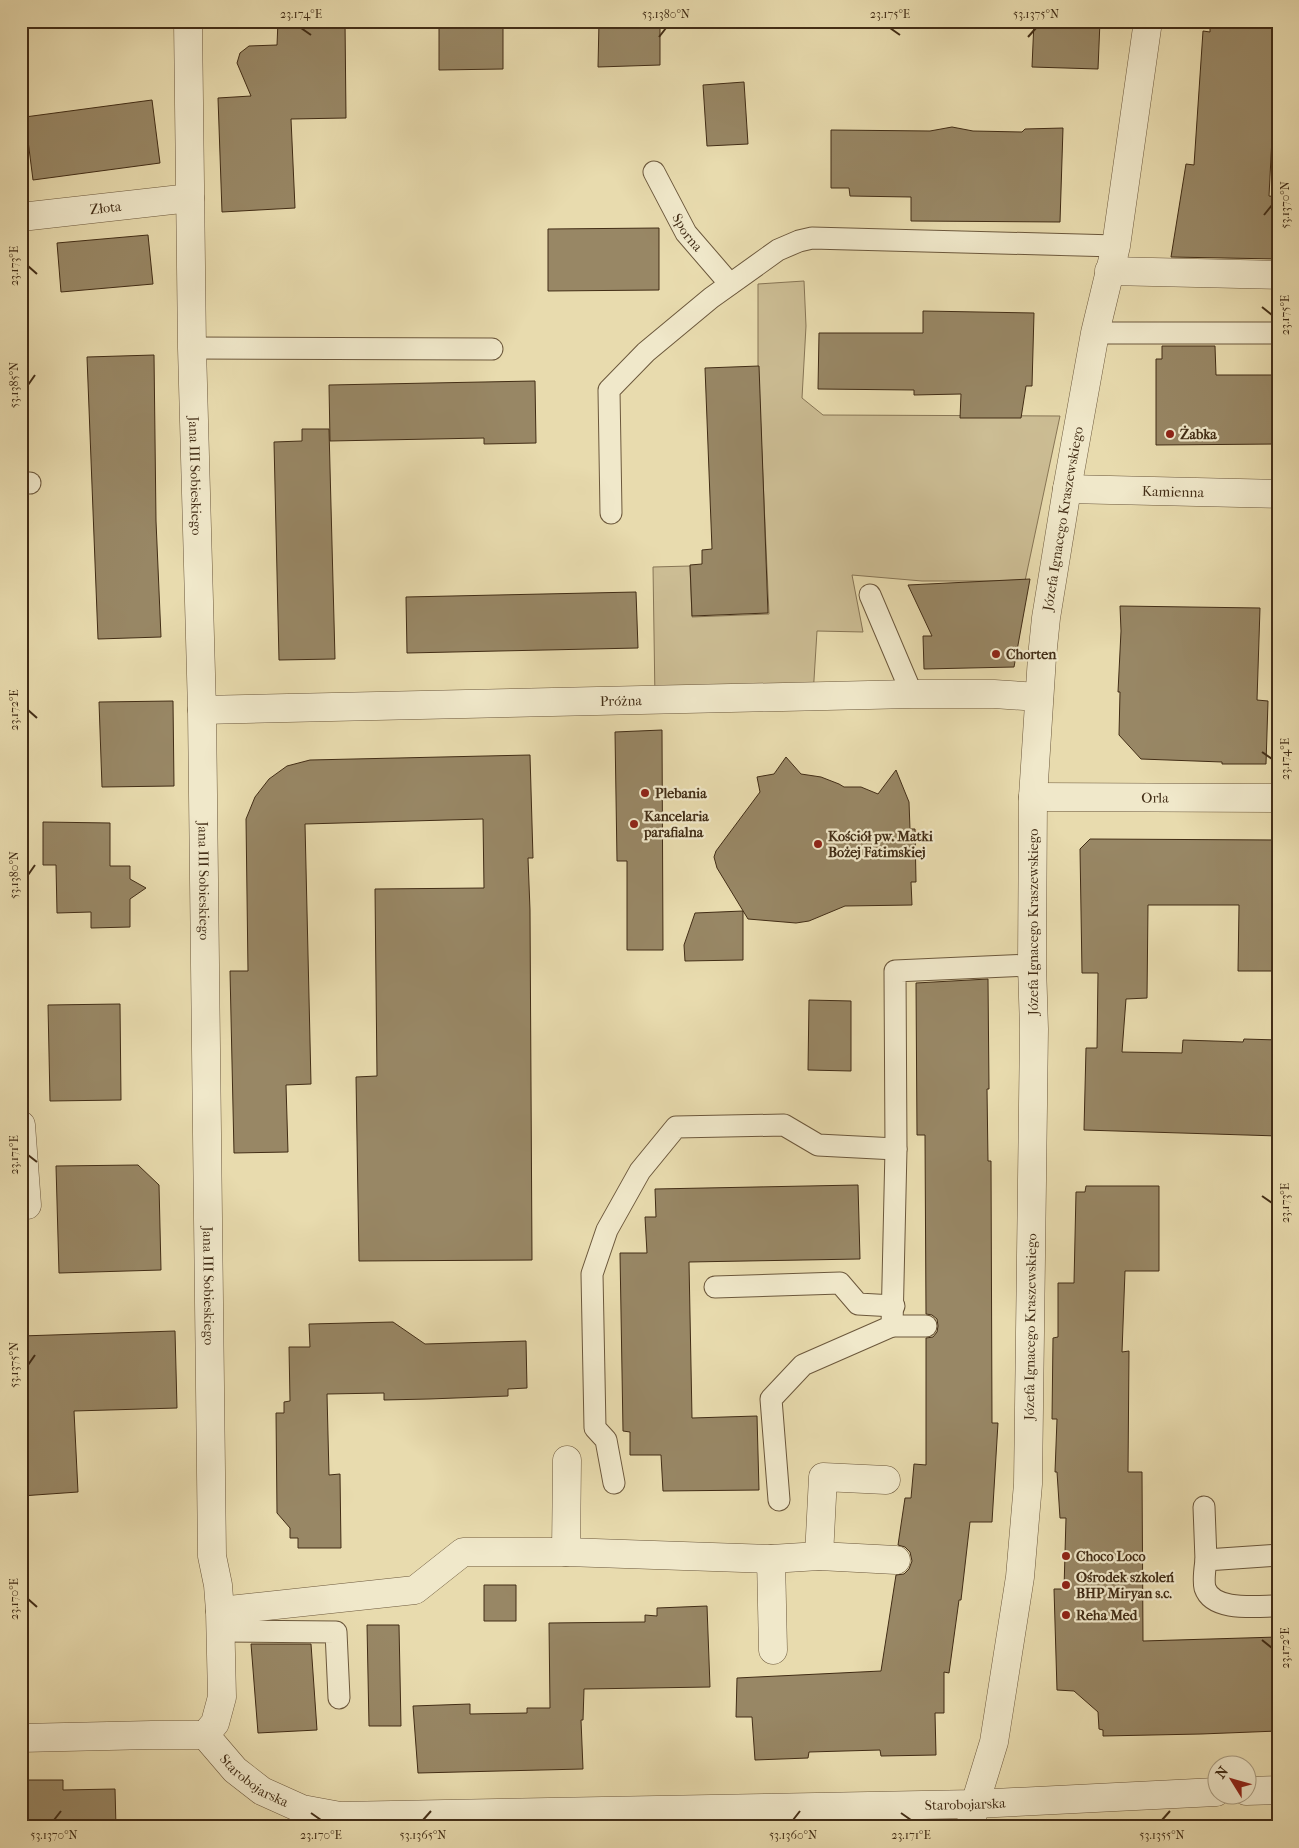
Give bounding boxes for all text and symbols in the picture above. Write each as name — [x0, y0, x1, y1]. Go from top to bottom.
text: 23.174°E — [280, 7, 322, 21]
text: 53.1380°N — [642, 7, 690, 21]
text: 23.175°E — [870, 7, 910, 21]
text: 53.1375°N — [1013, 7, 1059, 21]
text: 53.1370°N — [1278, 181, 1292, 229]
street label: Złota — [89, 198, 123, 218]
street label: Sporna — [668, 211, 706, 255]
text: 23.173°E — [7, 246, 21, 286]
text: 23.175°E — [1278, 295, 1292, 335]
text: 53.1385°N — [7, 362, 21, 408]
street label: Jana III Sobieskiego — [185, 415, 205, 536]
street label: Józefa Ignacego Kraszewskiego — [1039, 425, 1087, 613]
place label: Żabka — [1180, 425, 1217, 443]
marker: Żabka — [1164, 428, 1176, 440]
street label: Kamienna — [1142, 483, 1205, 501]
place label: Chorten — [1006, 646, 1057, 663]
marker: Chorten — [990, 648, 1002, 660]
text: 23.172°E — [7, 689, 21, 731]
street label: Próżna — [600, 692, 643, 710]
text: 23.174°E — [1278, 738, 1292, 780]
place label: Plebania — [655, 785, 707, 802]
marker: Plebania — [639, 787, 651, 799]
street label: Orla — [1141, 789, 1169, 807]
place label: Kancelaria parafialna — [643, 808, 709, 841]
marker: Kancelaria parafialna — [628, 818, 640, 830]
street label: Jana III Sobieskiego — [194, 820, 213, 940]
place label: Kościół pw. Matki Bożej Fatimskiej — [828, 828, 934, 861]
street label: Józefa Ignacego Kraszewskiego — [1025, 829, 1042, 1016]
marker: Kościół pw. Matki Bożej Fatimskiej — [812, 838, 824, 850]
text: 53.1380°N — [7, 851, 21, 899]
text: 23.171°E — [7, 1135, 21, 1175]
text: 23.173°E — [1278, 1183, 1292, 1223]
street label: Jana III Sobieskiego — [199, 1225, 218, 1345]
street label: Józefa Ignacego Kraszewskiego — [1021, 1233, 1040, 1421]
text: 53.1375°N — [7, 1342, 21, 1388]
place label: Choco Loco — [1076, 1548, 1146, 1565]
marker: Choco Loco — [1060, 1550, 1072, 1562]
place label: Ośrodek szkoleń BHP Miryan s.c. — [1076, 1569, 1175, 1602]
text: 23.170°E — [7, 1578, 21, 1620]
marker: Ośrodek szkoleń BHP Miryan s.c. — [1060, 1579, 1072, 1591]
place label: Reha Med — [1076, 1607, 1139, 1624]
marker: Reha Med — [1060, 1609, 1072, 1621]
text: 23.172°E — [1278, 1627, 1292, 1669]
street label: Starobojarska — [216, 1751, 291, 1811]
north arrow — [1206, 1756, 1256, 1806]
text: N — [1212, 1763, 1232, 1782]
street label: Starobojarska — [924, 1794, 1006, 1814]
text: 53.1370°N — [30, 1828, 78, 1842]
text: 23.170°E — [300, 1828, 342, 1842]
text: 53.1365°N — [400, 1828, 446, 1842]
text: 53.1360°N — [769, 1828, 817, 1842]
text: 23.171°E — [891, 1828, 931, 1842]
text: 53.1355°N — [1139, 1828, 1185, 1842]

